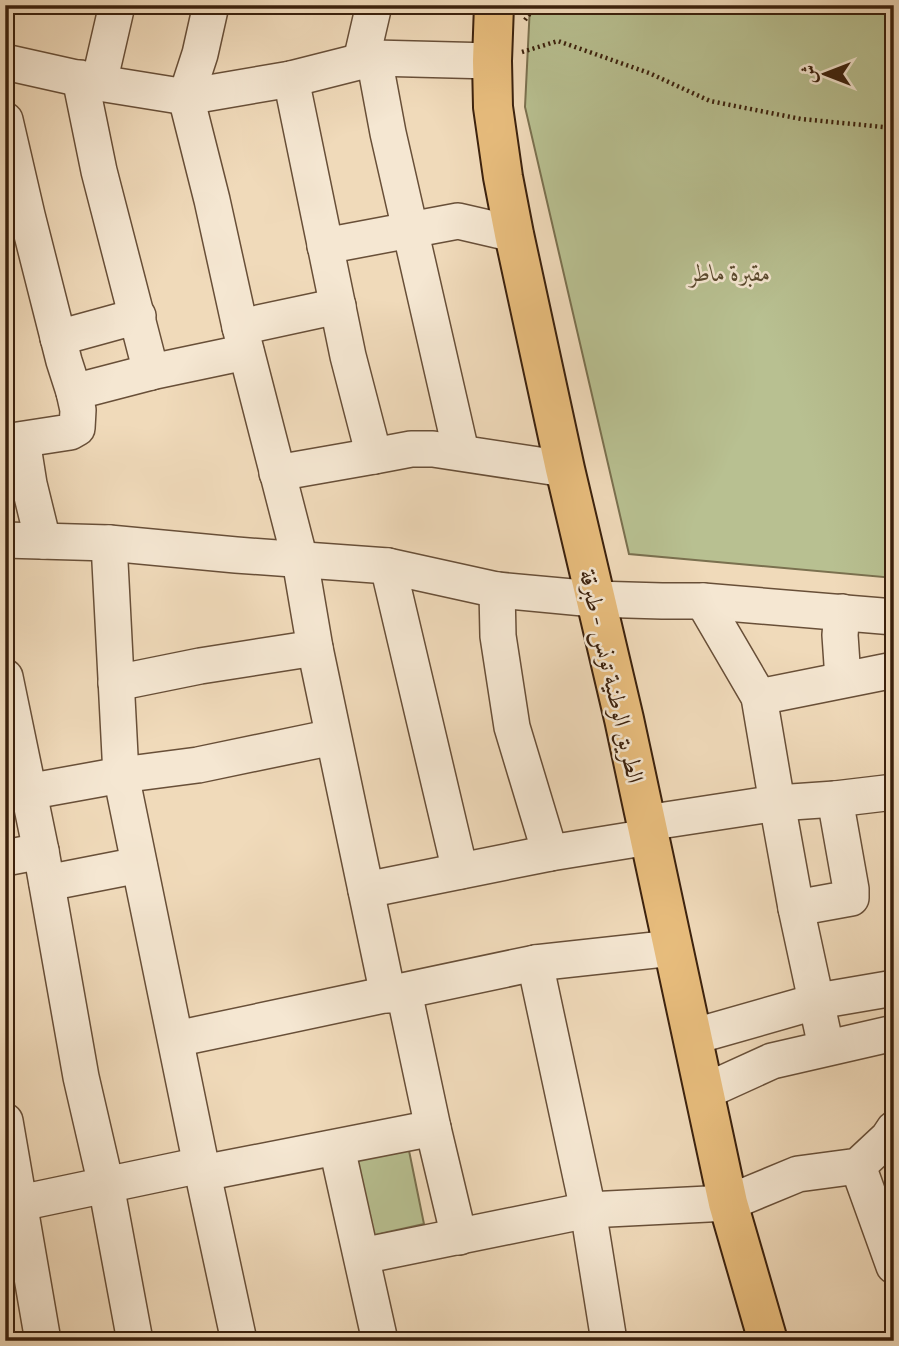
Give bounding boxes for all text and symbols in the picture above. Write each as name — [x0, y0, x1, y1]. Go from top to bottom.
north arrow — [790, 38, 860, 108]
text: ش — [794, 65, 822, 83]
park label: مقبرة ماطر — [687, 255, 771, 290]
street label: الطريق الوطنية تونس - طبرقة — [570, 566, 654, 786]

